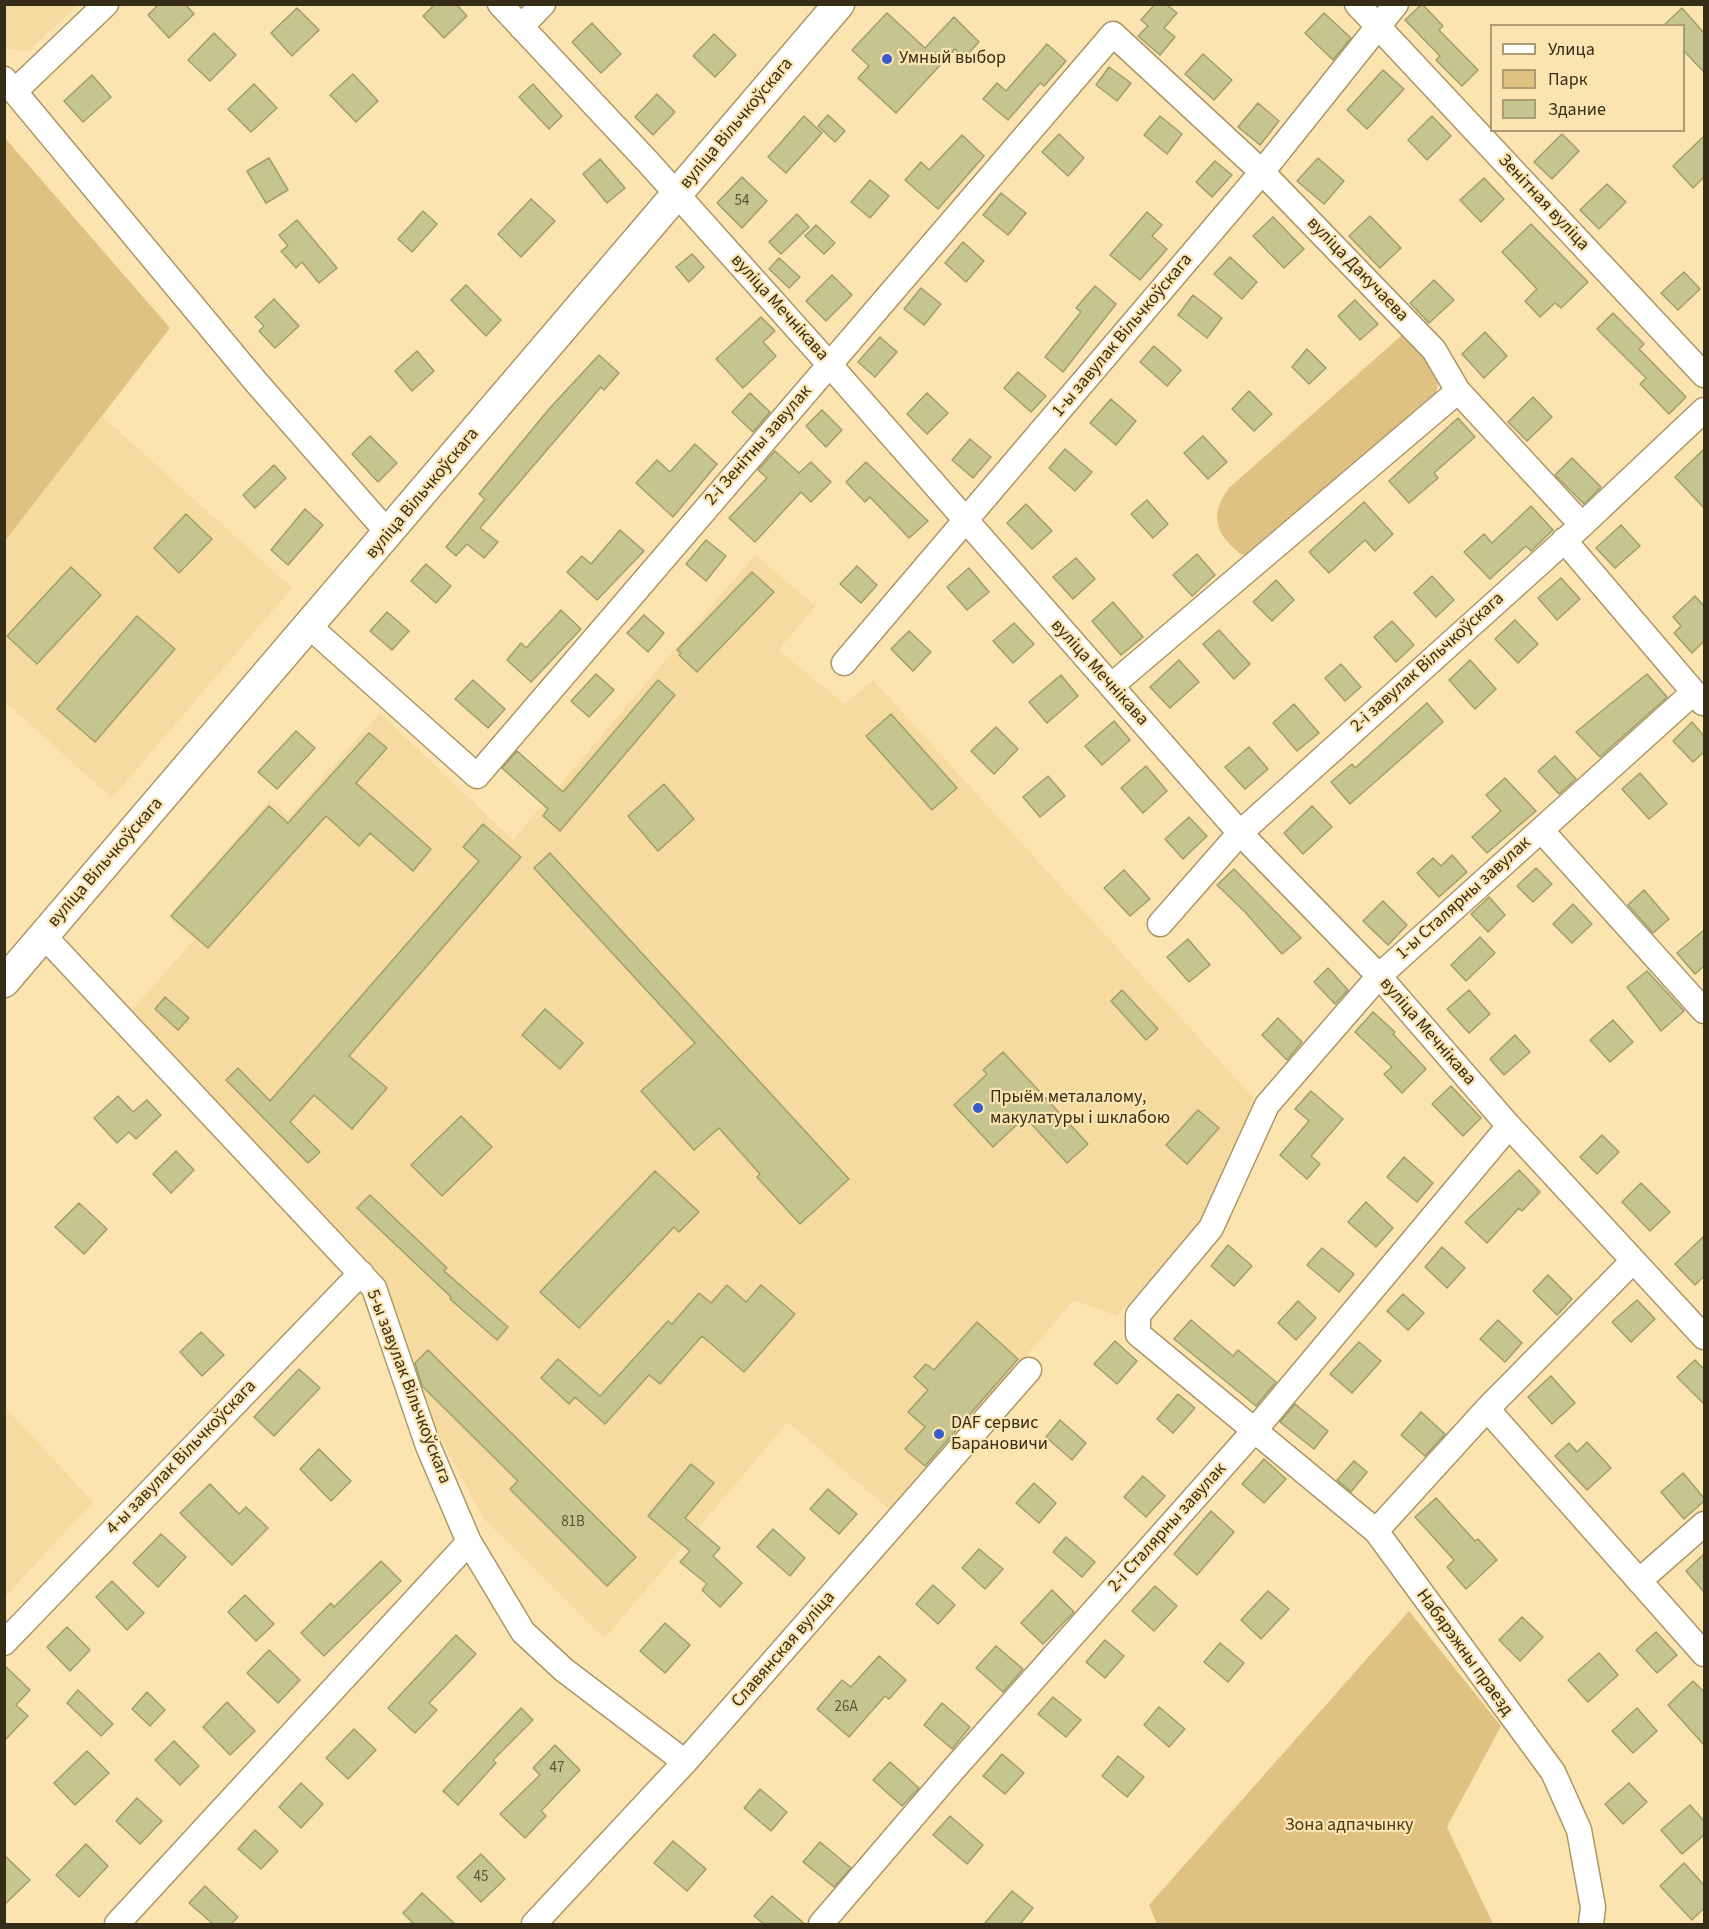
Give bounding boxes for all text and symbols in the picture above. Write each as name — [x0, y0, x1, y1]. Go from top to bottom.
legend — [1490, 24, 1685, 132]
text: Улица — [1548, 37, 1595, 62]
place label: Умный выбор — [899, 48, 1006, 70]
marker: Умный выбор — [880, 52, 894, 66]
street label: вуліца Вільчкоўскага — [676, 54, 798, 194]
text: Парк — [1548, 67, 1588, 92]
text: Здание — [1548, 97, 1606, 122]
street label: Зенітная вуліца — [1493, 150, 1593, 256]
house number: 54 — [735, 193, 749, 211]
street label: вуліца Дакучаева — [1302, 213, 1412, 327]
street label: вуліца Мечнікава — [726, 250, 832, 366]
street label: 1-ы завулак Вільчкоўскага — [1048, 250, 1198, 422]
street label: 2-і Зенітны завулак — [701, 381, 817, 511]
street label: вуліца Вільчкоўскага — [362, 424, 484, 564]
street label: 2-і завулак Вільчкоўскага — [1347, 588, 1509, 738]
street label: вуліца Мечнікава — [1046, 615, 1152, 731]
street label: вуліца Вільчкоўскага — [44, 794, 168, 932]
street label: 1-ы Сталярны завулак — [1392, 833, 1536, 965]
street label: вуліца Мечнікава — [1374, 974, 1480, 1090]
place label: Прыём металалому, макулатуры і шклабою — [990, 1087, 1170, 1130]
marker: Прыём металалому, макулатуры і шклабою — [971, 1101, 985, 1115]
street label: 5-ы завулак Вільчкоўскага — [361, 1287, 455, 1487]
street label: 4-ы завулак Вільчкоўскага — [102, 1376, 262, 1540]
place label: DAF сервис Барановичи — [951, 1413, 1048, 1456]
marker: DAF сервис Барановичи — [932, 1427, 946, 1441]
street label: 2-і Сталярны завулак — [1104, 1459, 1232, 1597]
house number: 81В — [561, 1514, 585, 1532]
street label: Набярэжны праезд — [1411, 1585, 1517, 1721]
street label: Славянская вуліца — [728, 1588, 840, 1712]
house number: 26А — [834, 1699, 858, 1717]
house number: 47 — [550, 1760, 564, 1778]
park label: Зона адпачынку — [1285, 1815, 1413, 1837]
house number: 45 — [474, 1869, 488, 1887]

